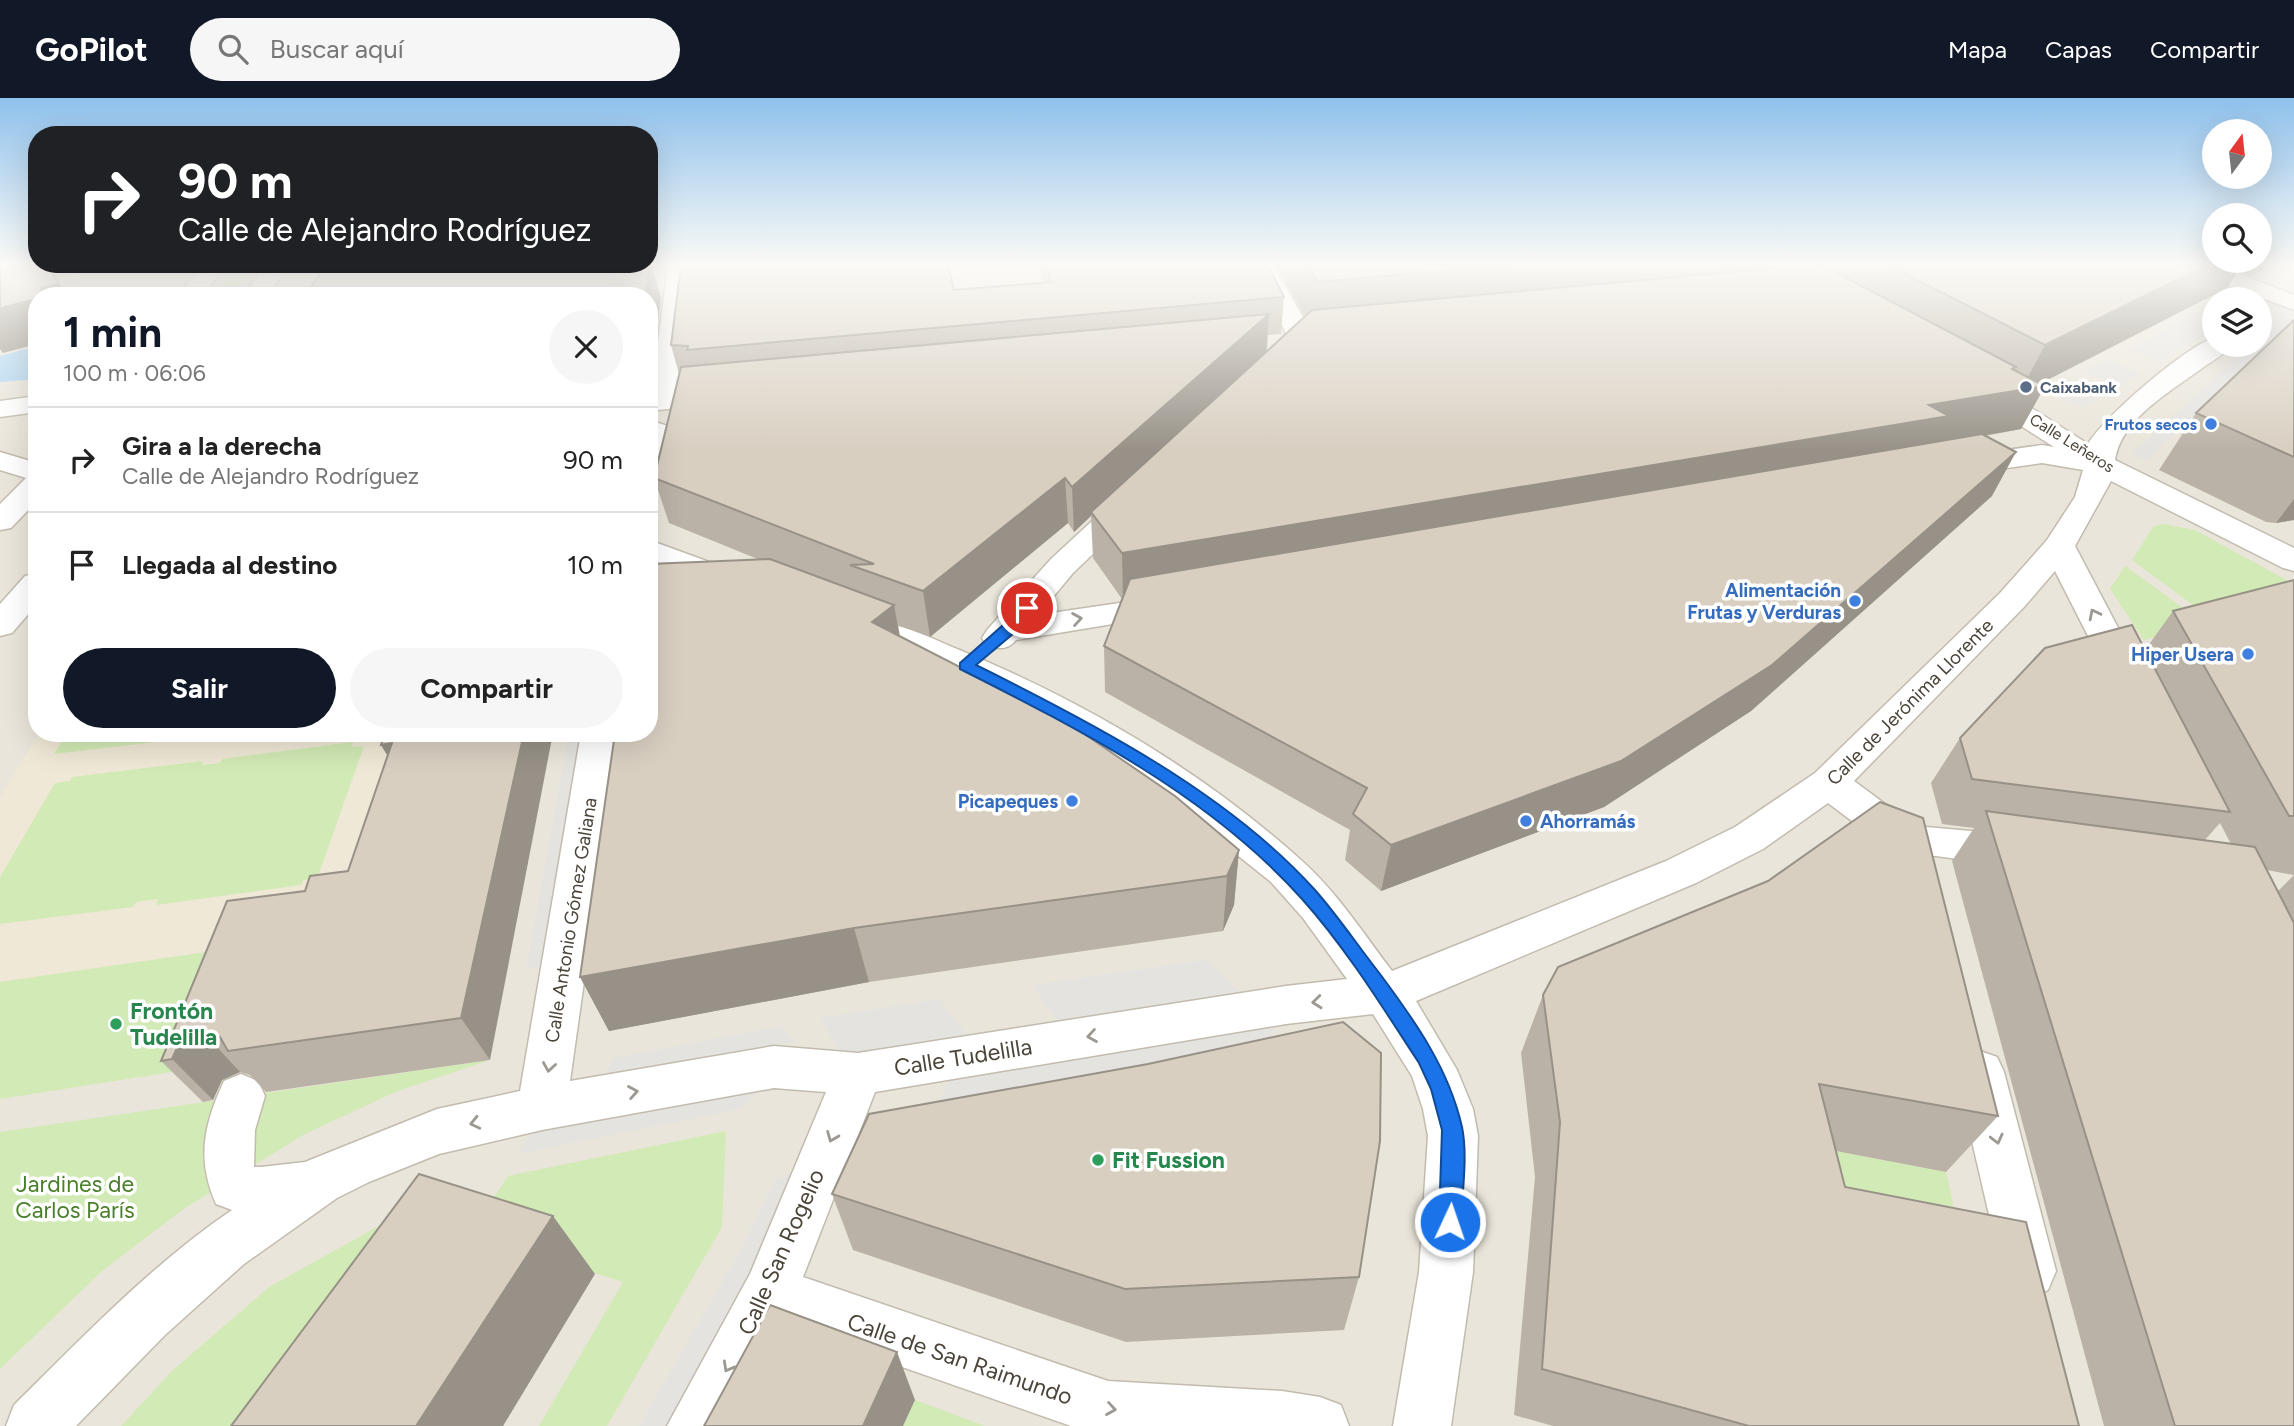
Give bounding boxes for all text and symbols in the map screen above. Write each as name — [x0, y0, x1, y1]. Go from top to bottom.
search box — [190, 18, 680, 81]
text: GoPilot — [35, 30, 148, 69]
icon: search — [214, 30, 252, 68]
text: Buscar aquí — [270, 33, 404, 65]
text: Mapa — [1948, 35, 2007, 64]
text: Capas — [2045, 35, 2112, 64]
text: Compartir — [2150, 35, 2259, 64]
north arrow — [2202, 119, 2272, 189]
map controls — [2202, 119, 2272, 357]
text: 90 m — [178, 151, 293, 210]
icon: right — [63, 154, 154, 245]
button: search — [2202, 203, 2272, 273]
text: Calle de Alejandro Rodríguez — [178, 211, 591, 249]
button: layers — [2202, 287, 2272, 357]
text: 1 min — [63, 307, 162, 358]
button: close — [549, 310, 623, 384]
text: 100 m · 06:06 — [63, 359, 206, 387]
place label: Caixabank — [2040, 378, 2117, 397]
marker: Caixabank — [2018, 379, 2034, 395]
street label: Calle Leñeros — [2026, 409, 2118, 477]
place label: Frutos secos — [2104, 415, 2198, 434]
marker: Frutos secos — [2203, 416, 2219, 432]
text: Gira a la derecha — [122, 430, 322, 462]
icon: right — [63, 441, 101, 479]
text: 90 m — [563, 444, 623, 476]
text: Calle de Alejandro Rodríguez — [122, 462, 419, 490]
icon: arrive — [63, 546, 101, 584]
text: Llegada al destino — [122, 549, 337, 581]
text: 10 m — [567, 549, 623, 581]
pin — [997, 578, 1057, 638]
place label: Alimentación Frutas y Verduras — [1687, 579, 1841, 624]
icon: arrive — [1008, 589, 1046, 627]
marker: Alimentación Frutas y Verduras — [1847, 593, 1863, 609]
one-way arrow — [2088, 609, 2102, 621]
one-way arrow — [1071, 612, 1082, 627]
street label: Calle de Jerónima Llorente — [1822, 614, 1998, 790]
place label: Hiper Usera — [2131, 643, 2234, 666]
marker: Hiper Usera — [2240, 646, 2256, 662]
button: Salir — [63, 648, 336, 728]
button: Compartir — [350, 648, 623, 728]
place label: Picapeques — [958, 790, 1058, 813]
marker: Picapeques — [1064, 793, 1080, 809]
street label: Calle Antonio Gómez Galiana — [540, 796, 602, 1044]
place label: Ahorramás — [1540, 810, 1636, 833]
marker: Ahorramás — [1518, 813, 1534, 829]
one-way arrow — [1311, 994, 1322, 1009]
place label: Frontón Tudelilla — [130, 997, 217, 1051]
marker: Frontón Tudelilla — [108, 1016, 124, 1032]
one-way arrow — [1086, 1029, 1098, 1044]
street label: Calle Tudelilla — [892, 1032, 1034, 1082]
one-way arrow — [542, 1061, 557, 1073]
one-way arrow — [627, 1085, 639, 1100]
one-way arrow — [469, 1115, 481, 1129]
one-way arrow — [826, 1131, 840, 1143]
one-way arrow — [1988, 1133, 2003, 1145]
place label: Fit Fussion — [1112, 1146, 1225, 1174]
marker: Fit Fussion — [1090, 1152, 1106, 1168]
street label: Calle San Rogelio — [732, 1165, 830, 1339]
park label: Jardines de Carlos París — [15, 1170, 135, 1224]
position arrow — [1413, 1185, 1487, 1259]
street label: Calle de San Raimundo — [844, 1307, 1076, 1411]
one-way arrow — [723, 1359, 736, 1372]
one-way arrow — [1105, 1401, 1117, 1416]

